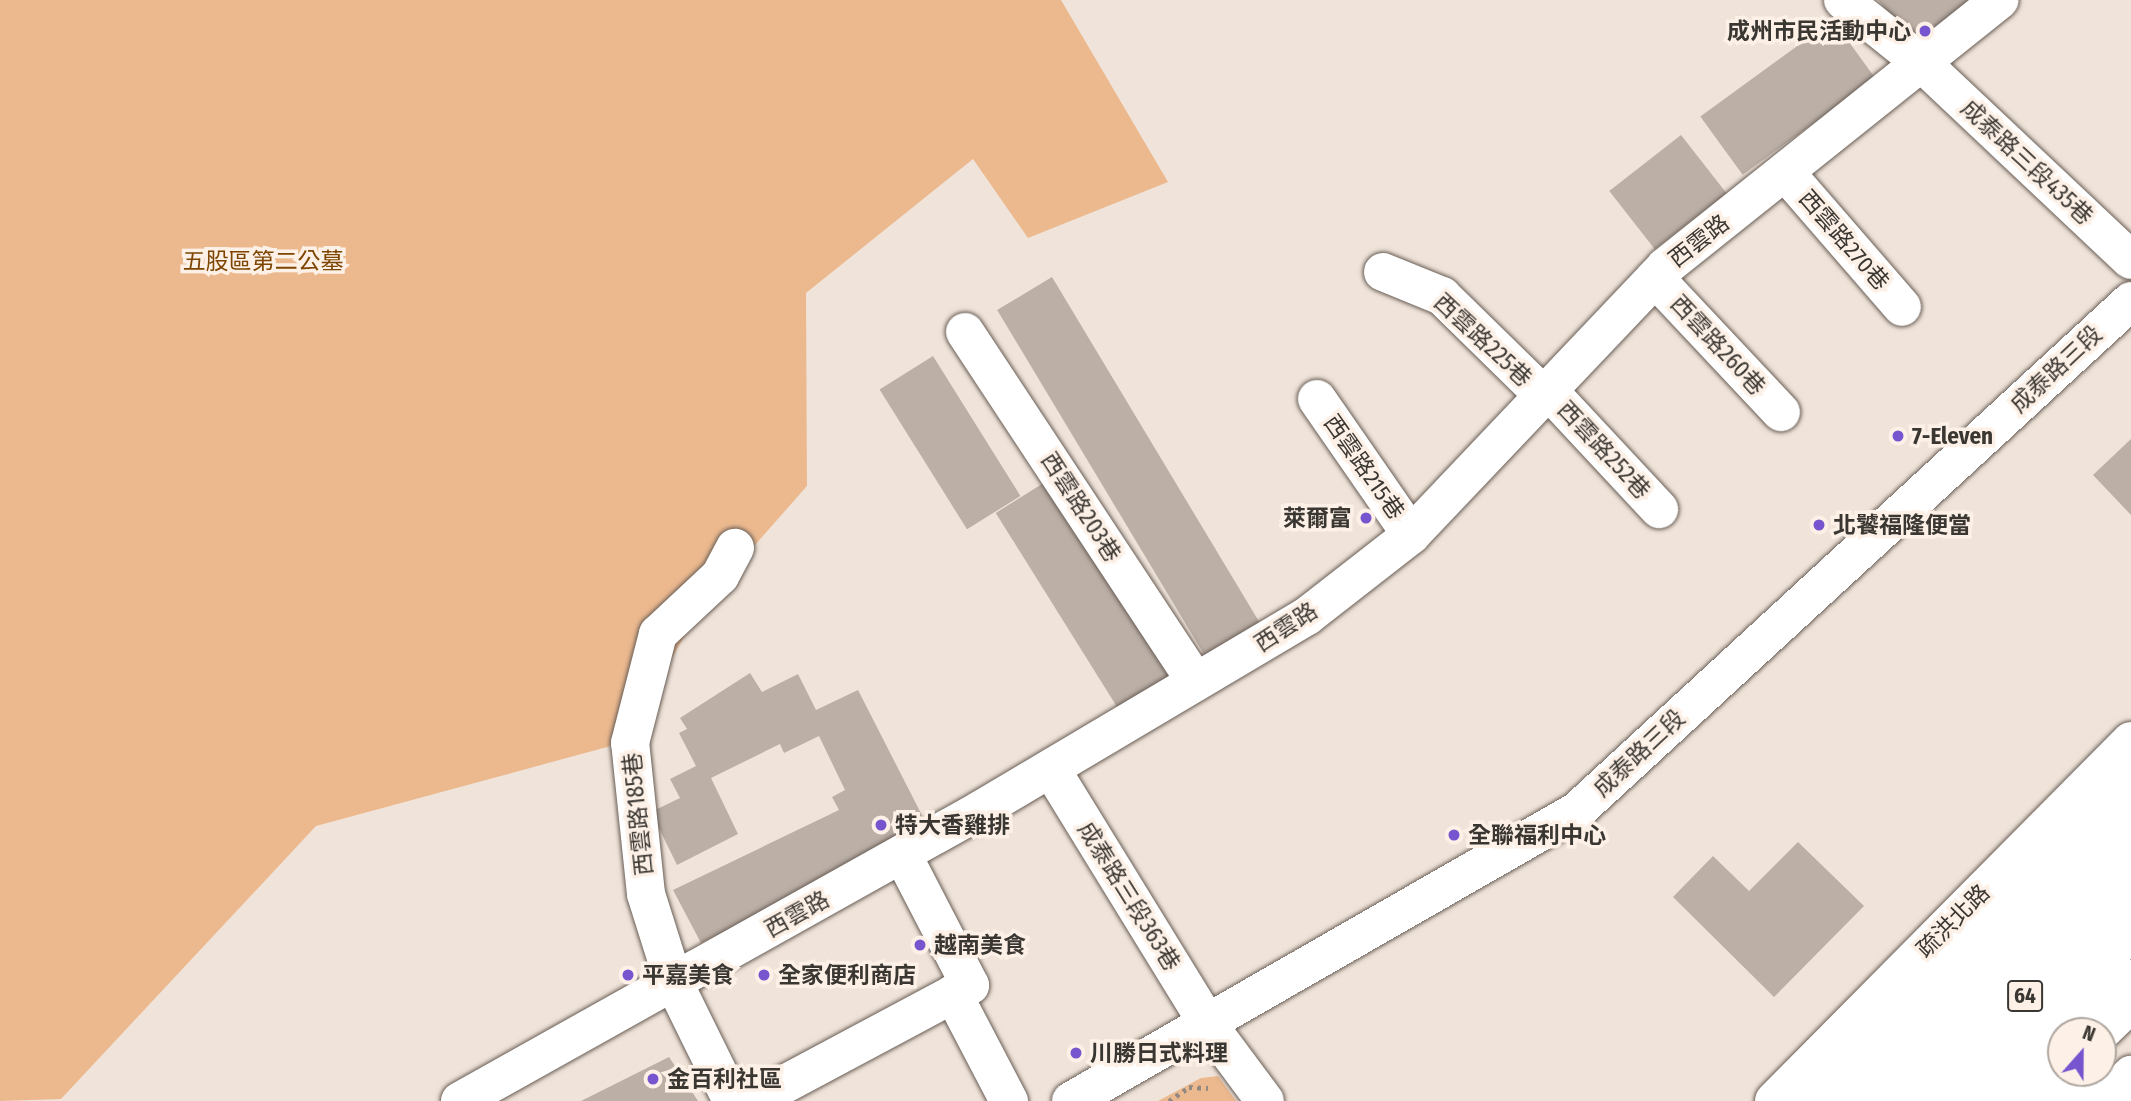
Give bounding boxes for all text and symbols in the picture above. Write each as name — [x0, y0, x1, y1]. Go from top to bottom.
place label: 成州市民活動中心 — [1727, 17, 1911, 45]
marker: 成州市民活動中心 — [1917, 23, 1933, 39]
street label: 成泰路三段435巷 — [1956, 94, 2098, 230]
street label: 西雲路270巷 — [1793, 185, 1895, 295]
street label: 西雲路 — [1663, 209, 1735, 273]
park label: 五股區第二公墓 — [183, 247, 343, 275]
street label: 西雲路225巷 — [1429, 288, 1537, 392]
street label: 西雲路260巷 — [1665, 290, 1771, 400]
street label: 成泰路三段 — [2005, 320, 2107, 418]
street label: 西雲路252巷 — [1552, 396, 1656, 504]
street label: 西雲路215巷 — [1318, 409, 1410, 525]
place label: 7-Eleven — [1912, 422, 1993, 450]
marker: 7-Eleven — [1890, 428, 1906, 444]
street label: 西雲路203巷 — [1036, 447, 1126, 567]
place label: 萊爾富 — [1283, 504, 1352, 532]
marker: 萊爾富 — [1358, 510, 1374, 526]
place label: 北饕福隆便當 — [1833, 511, 1971, 539]
marker: 北饕福隆便當 — [1811, 517, 1827, 533]
street label: 西雲路 — [1250, 597, 1322, 657]
street label: 成泰路三段 — [1588, 704, 1690, 802]
street label: 西雲路185巷 — [618, 751, 658, 877]
place label: 特大香雞排 — [895, 811, 1010, 839]
marker: 特大香雞排 — [873, 817, 889, 833]
street label: 成泰路三段363巷 — [1072, 817, 1186, 975]
place label: 全聯福利中心 — [1468, 821, 1606, 849]
marker: 全聯福利中心 — [1446, 827, 1462, 843]
street label: 疏洪北路 — [1911, 879, 1995, 963]
street label: 西雲路 — [760, 885, 834, 943]
place label: 越南美食 — [934, 931, 1026, 959]
marker: 越南美食 — [912, 937, 928, 953]
place label: 平嘉美食 — [642, 961, 734, 989]
place label: 全家便利商店 — [778, 961, 916, 989]
marker: 平嘉美食 — [620, 967, 636, 983]
marker: 全家便利商店 — [756, 967, 772, 983]
road number: 64 — [2006, 978, 2044, 1014]
north arrow — [2047, 1017, 2117, 1087]
text: N — [2080, 1021, 2098, 1047]
place label: 川勝日式料理 — [1090, 1039, 1228, 1067]
marker: 川勝日式料理 — [1068, 1045, 1084, 1061]
place label: 金百利社區 — [667, 1065, 782, 1093]
marker: 金百利社區 — [645, 1071, 661, 1087]

